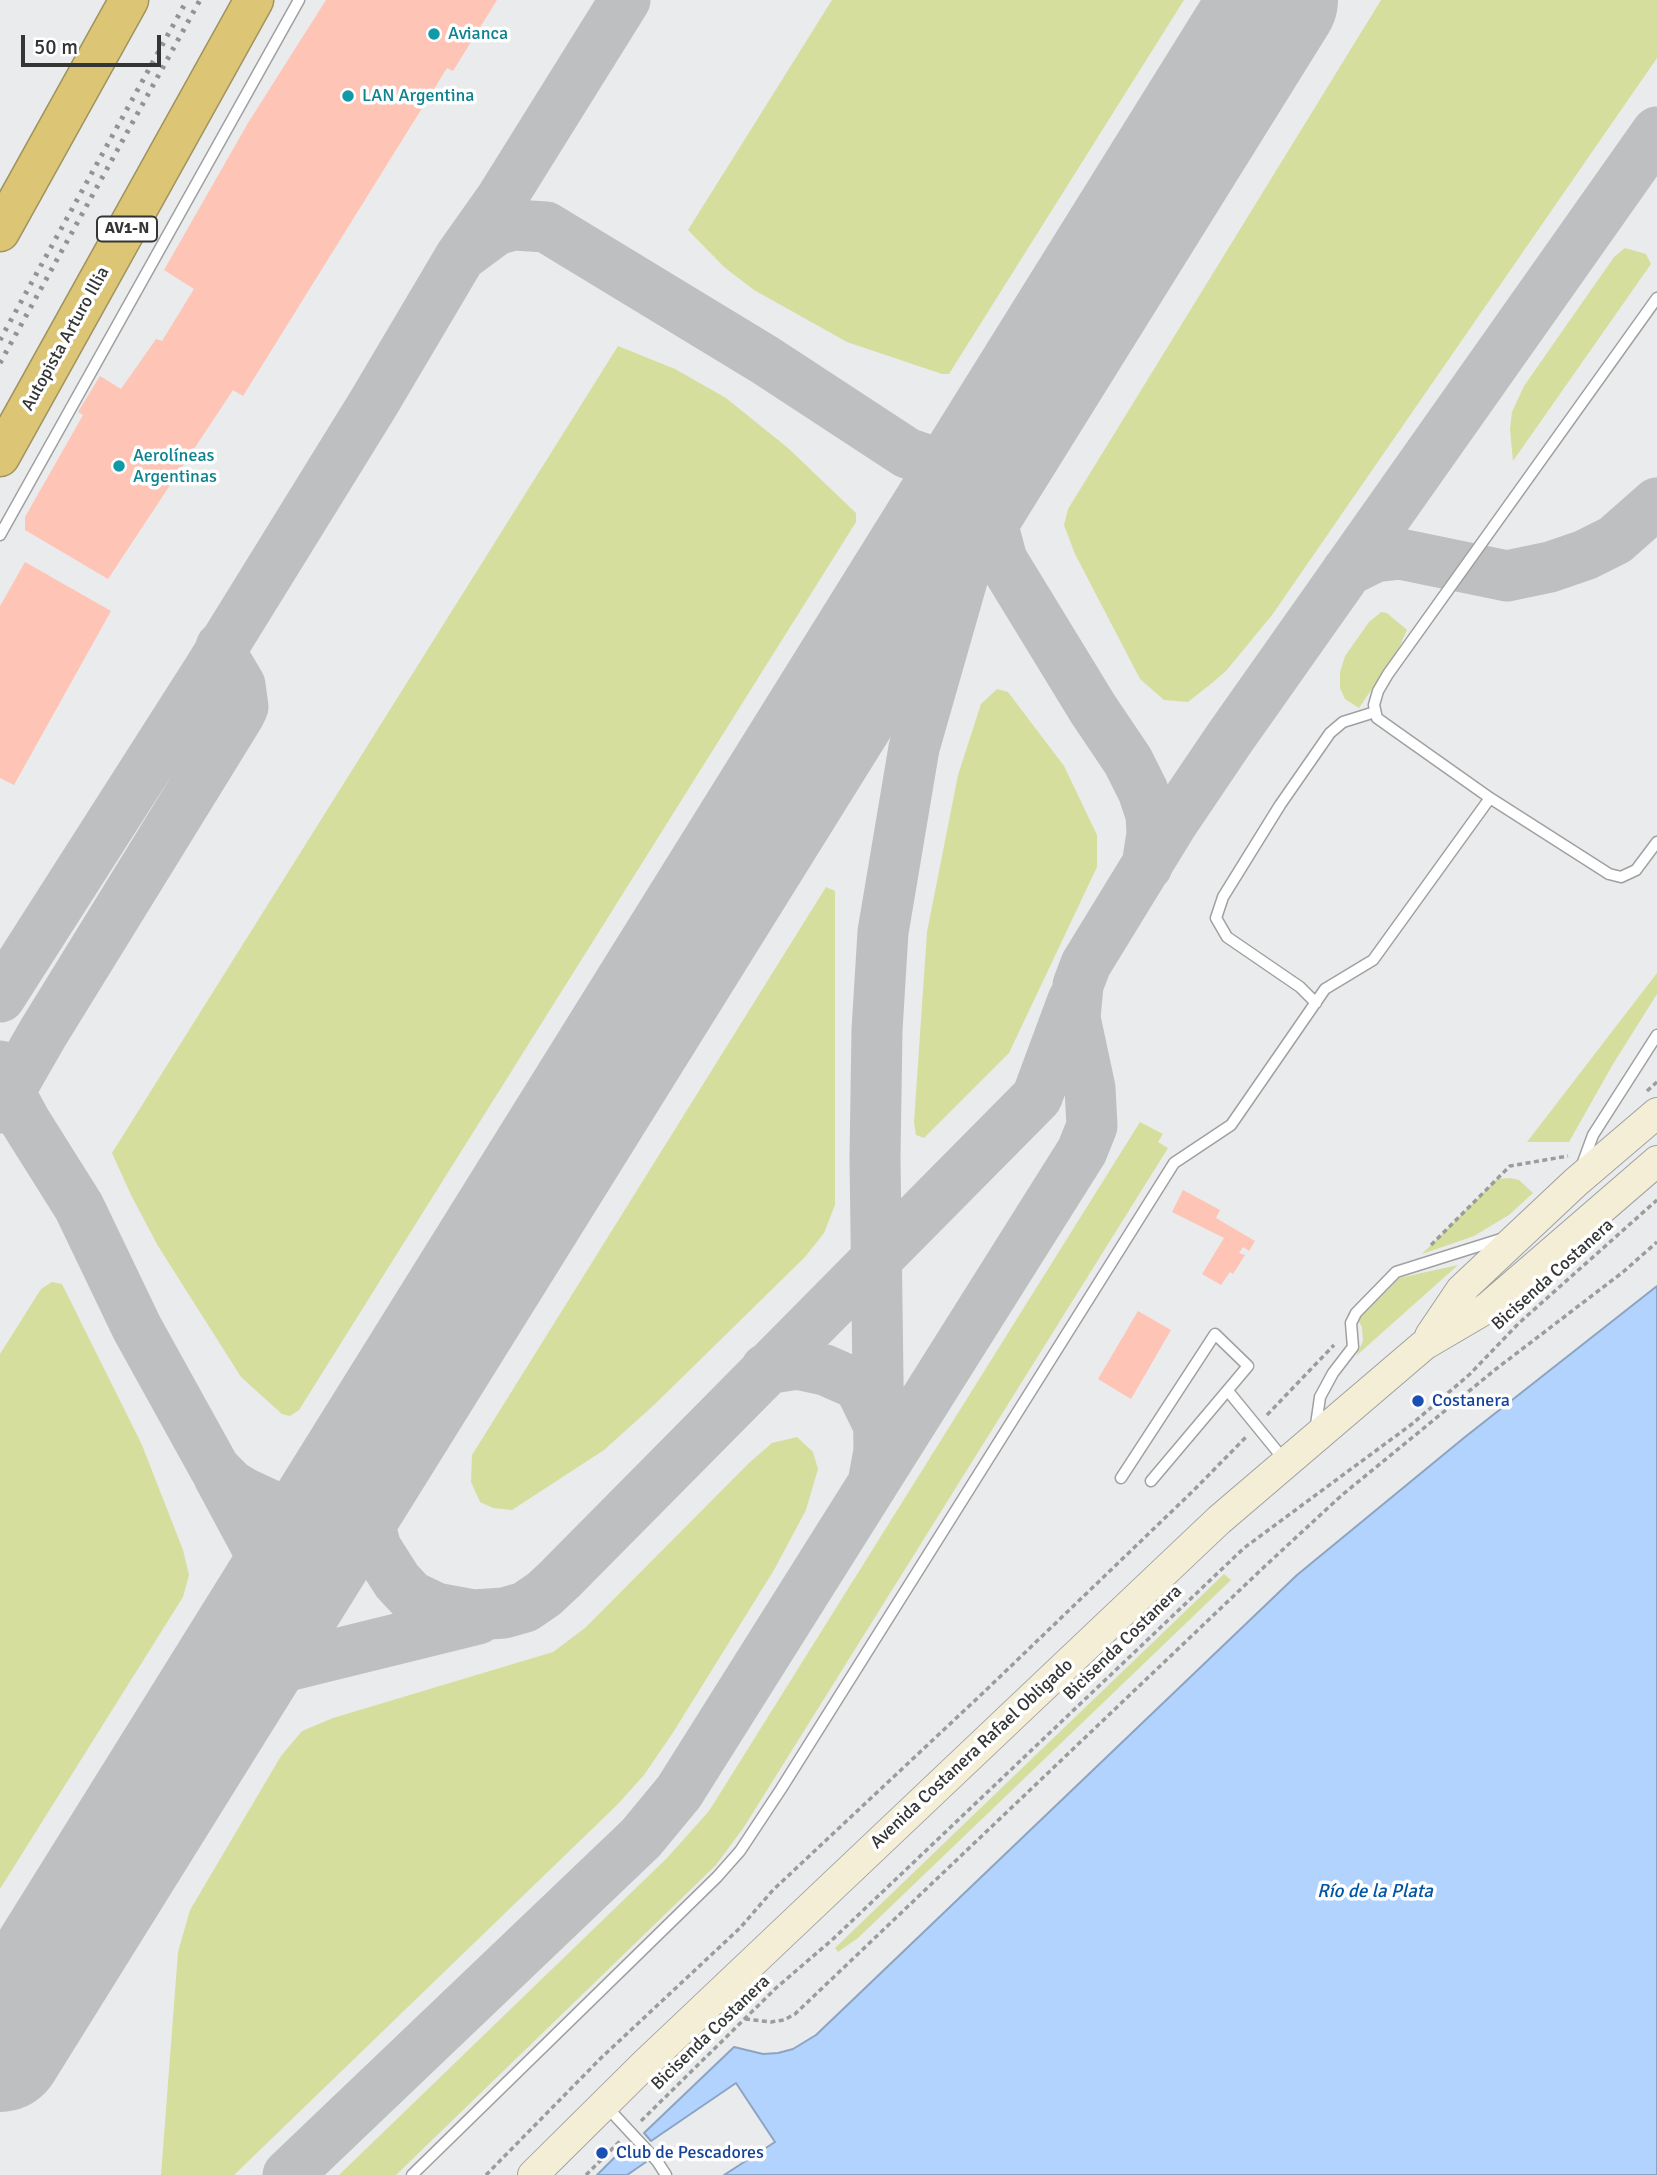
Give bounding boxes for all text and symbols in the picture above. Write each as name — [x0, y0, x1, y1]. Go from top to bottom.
scale bar — [24, 21, 164, 65]
place label: Avianca — [448, 23, 508, 45]
marker: Avianca — [426, 26, 442, 42]
text: 50 m — [34, 34, 78, 60]
place label: LAN Argentina — [362, 85, 474, 107]
marker: LAN Argentina — [340, 88, 356, 104]
road number: AV1-N — [97, 216, 157, 242]
street label: Autopista Arturo Illia — [17, 263, 115, 415]
place label: Aerolíneas Argentinas — [133, 445, 217, 488]
marker: Aerolíneas Argentinas — [111, 458, 127, 474]
street label: Bicisenda Costanera — [1488, 1215, 1618, 1335]
place label: Costanera — [1432, 1390, 1510, 1412]
marker: Costanera — [1410, 1393, 1426, 1409]
street label: Bicisenda Costanera — [1059, 1581, 1187, 1705]
street label: Avenida Costanera Rafael Obligado — [866, 1654, 1078, 1854]
water label: Río de la Plata — [1317, 1881, 1433, 1903]
street label: Bicisenda Costanera — [647, 1971, 775, 2095]
place label: Club de Pescadores — [616, 2142, 764, 2164]
marker: Club de Pescadores — [594, 2145, 610, 2161]

